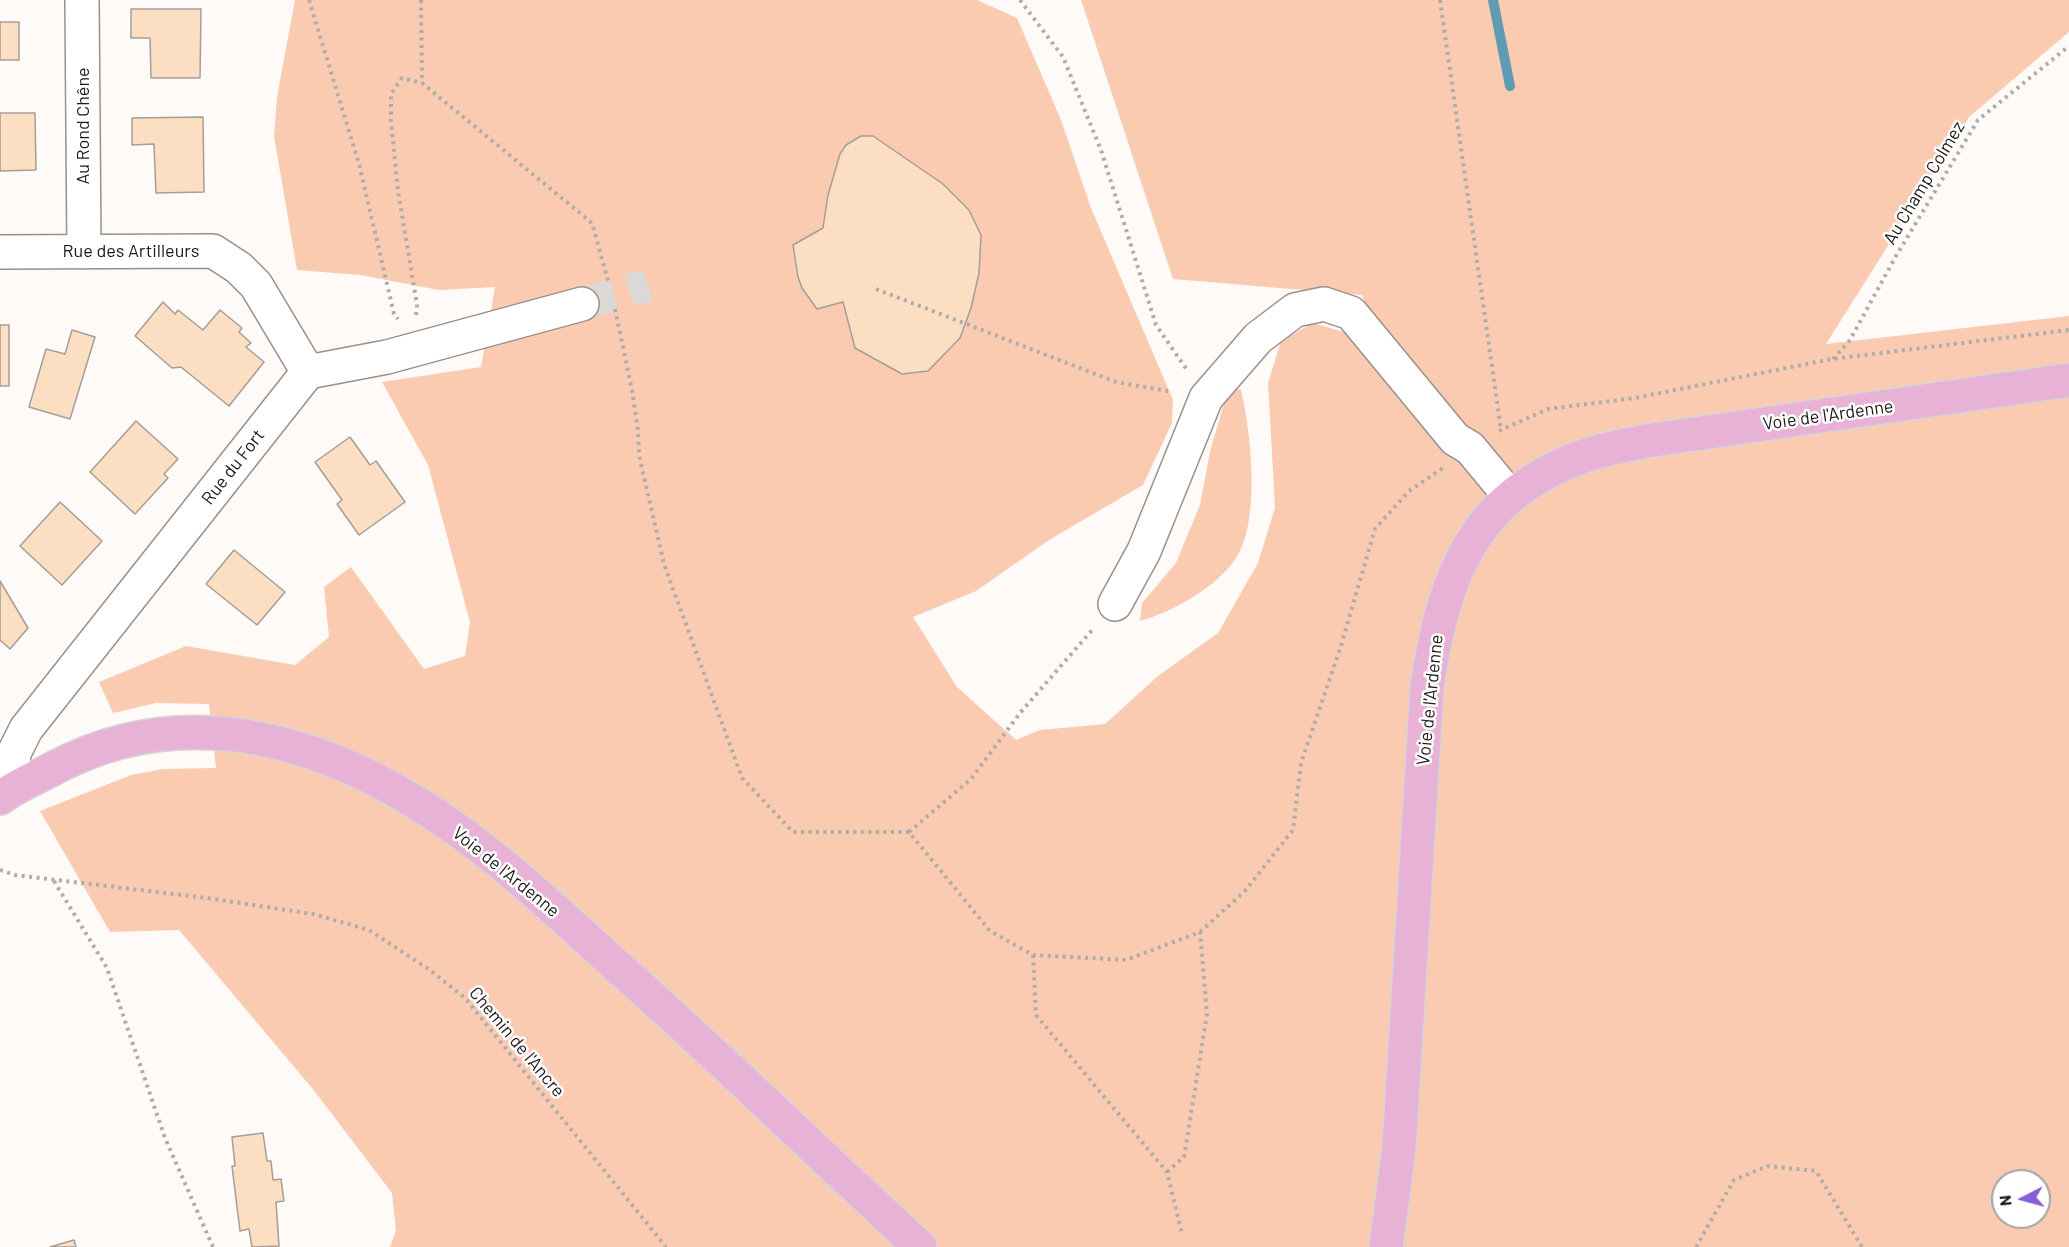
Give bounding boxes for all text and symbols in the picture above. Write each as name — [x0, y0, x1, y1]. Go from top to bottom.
street label: Au Rond Chêne — [72, 67, 94, 185]
street label: Au Champ Colmez — [1879, 118, 1969, 248]
street label: Rue des Artilleurs — [63, 240, 199, 262]
street label: Voie de l'Ardenne — [1761, 395, 1895, 435]
street label: Rue du Fort — [197, 425, 269, 509]
street label: Voie de l'Ardenne — [1412, 634, 1448, 766]
street label: Voie de l'Ardenne — [448, 822, 564, 922]
street label: Chemin de l'Ancre — [465, 982, 569, 1102]
north arrow — [1991, 1169, 2051, 1229]
text: N — [1995, 1194, 2015, 1207]

